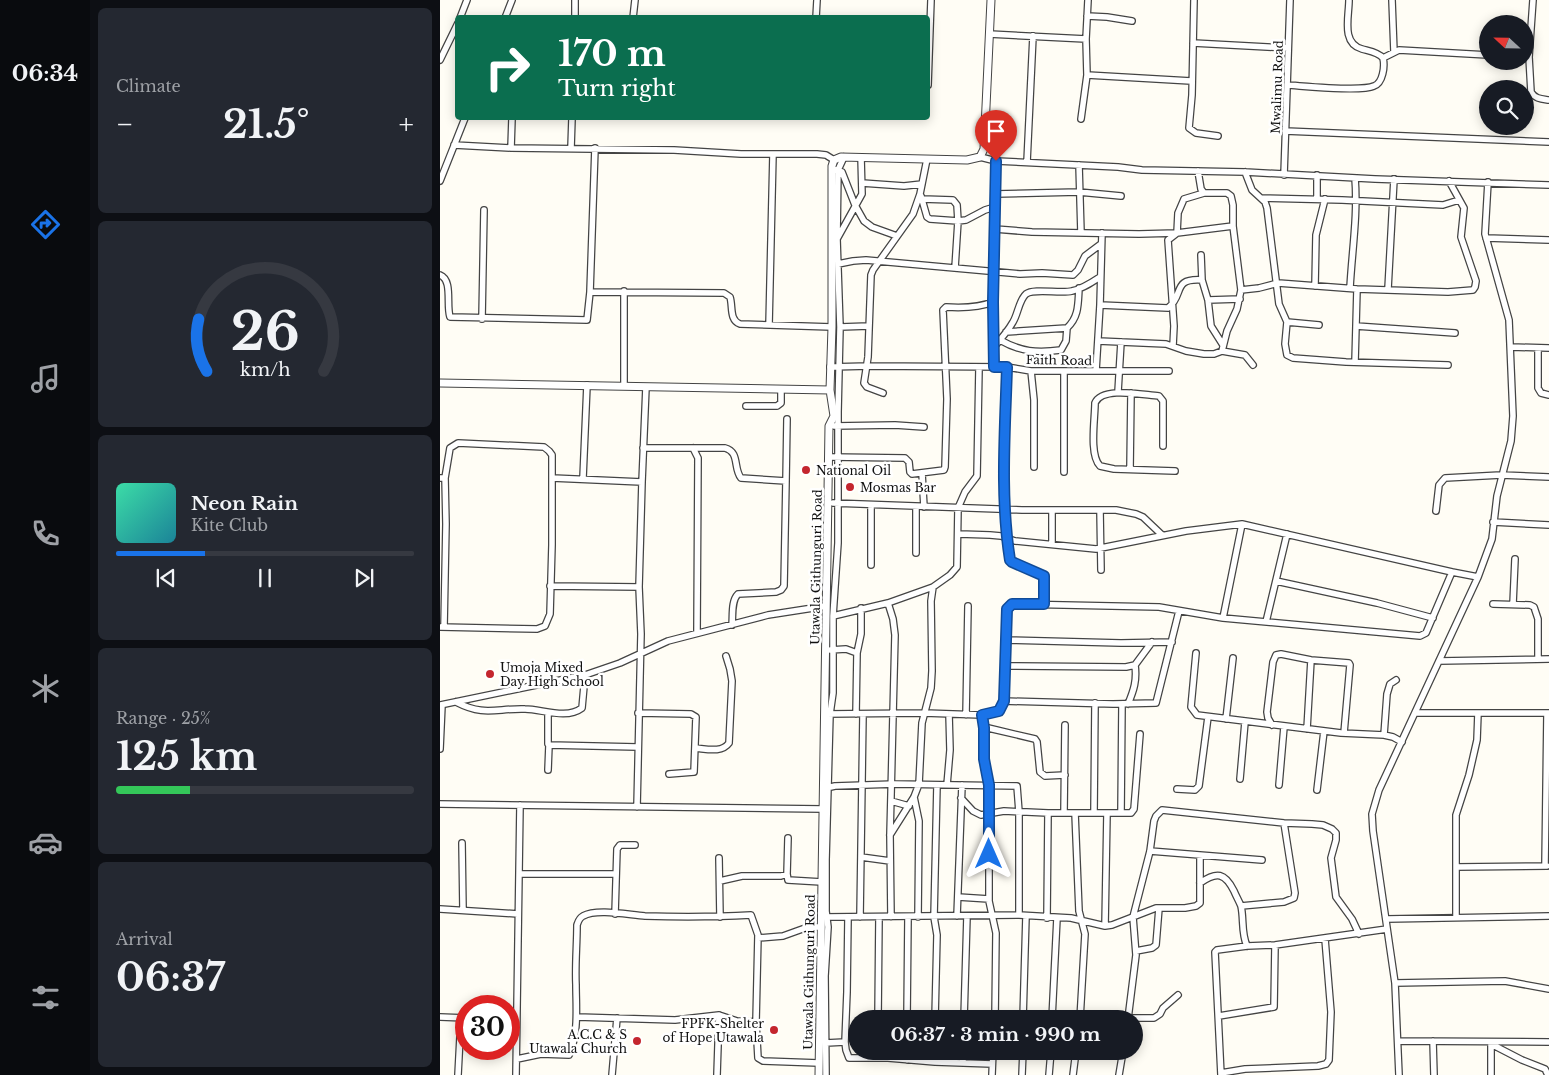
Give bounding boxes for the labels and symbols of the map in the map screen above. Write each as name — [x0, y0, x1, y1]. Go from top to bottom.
north arrow — [1479, 15, 1534, 70]
street label: Mwalimu Road — [1268, 40, 1286, 134]
pin — [975, 110, 1017, 161]
street label: Faith Road — [1026, 352, 1092, 368]
place label: National Oil — [816, 463, 891, 478]
marker: National Oil — [800, 464, 812, 476]
place label: Mosmas Bar — [860, 480, 936, 495]
marker: Mosmas Bar — [844, 481, 856, 493]
street label: Utawala Githunguri Road — [807, 489, 825, 645]
place label: Umoja Mixed Day High School — [500, 660, 604, 689]
marker: Umoja Mixed Day High School — [484, 668, 496, 680]
position arrow — [962, 827, 1014, 879]
street label: Utawala Githunguri Road — [800, 894, 818, 1050]
speed limit sign: 30 — [455, 995, 520, 1060]
place label: FPFK-Shelter of Hope Utawala — [662, 1016, 764, 1045]
marker: FPFK-Shelter of Hope Utawala — [768, 1024, 780, 1036]
place label: A.C.C & S Utawala Church — [529, 1027, 627, 1056]
marker: A.C.C & S Utawala Church — [631, 1035, 643, 1047]

